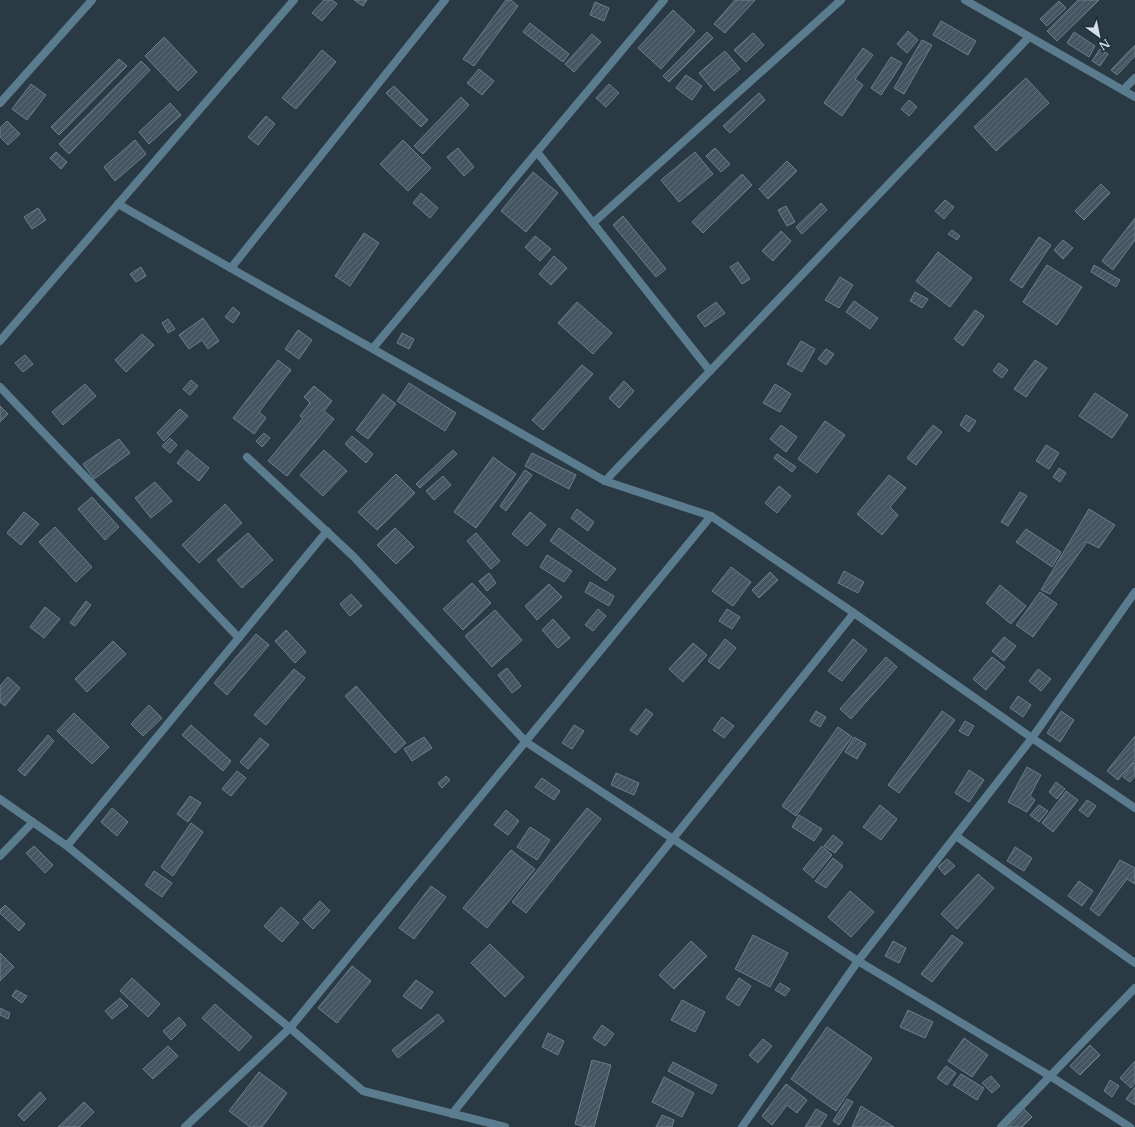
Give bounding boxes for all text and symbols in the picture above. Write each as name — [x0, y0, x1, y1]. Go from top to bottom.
north arrow — [1079, 16, 1119, 56]
text: N — [1096, 36, 1113, 53]

